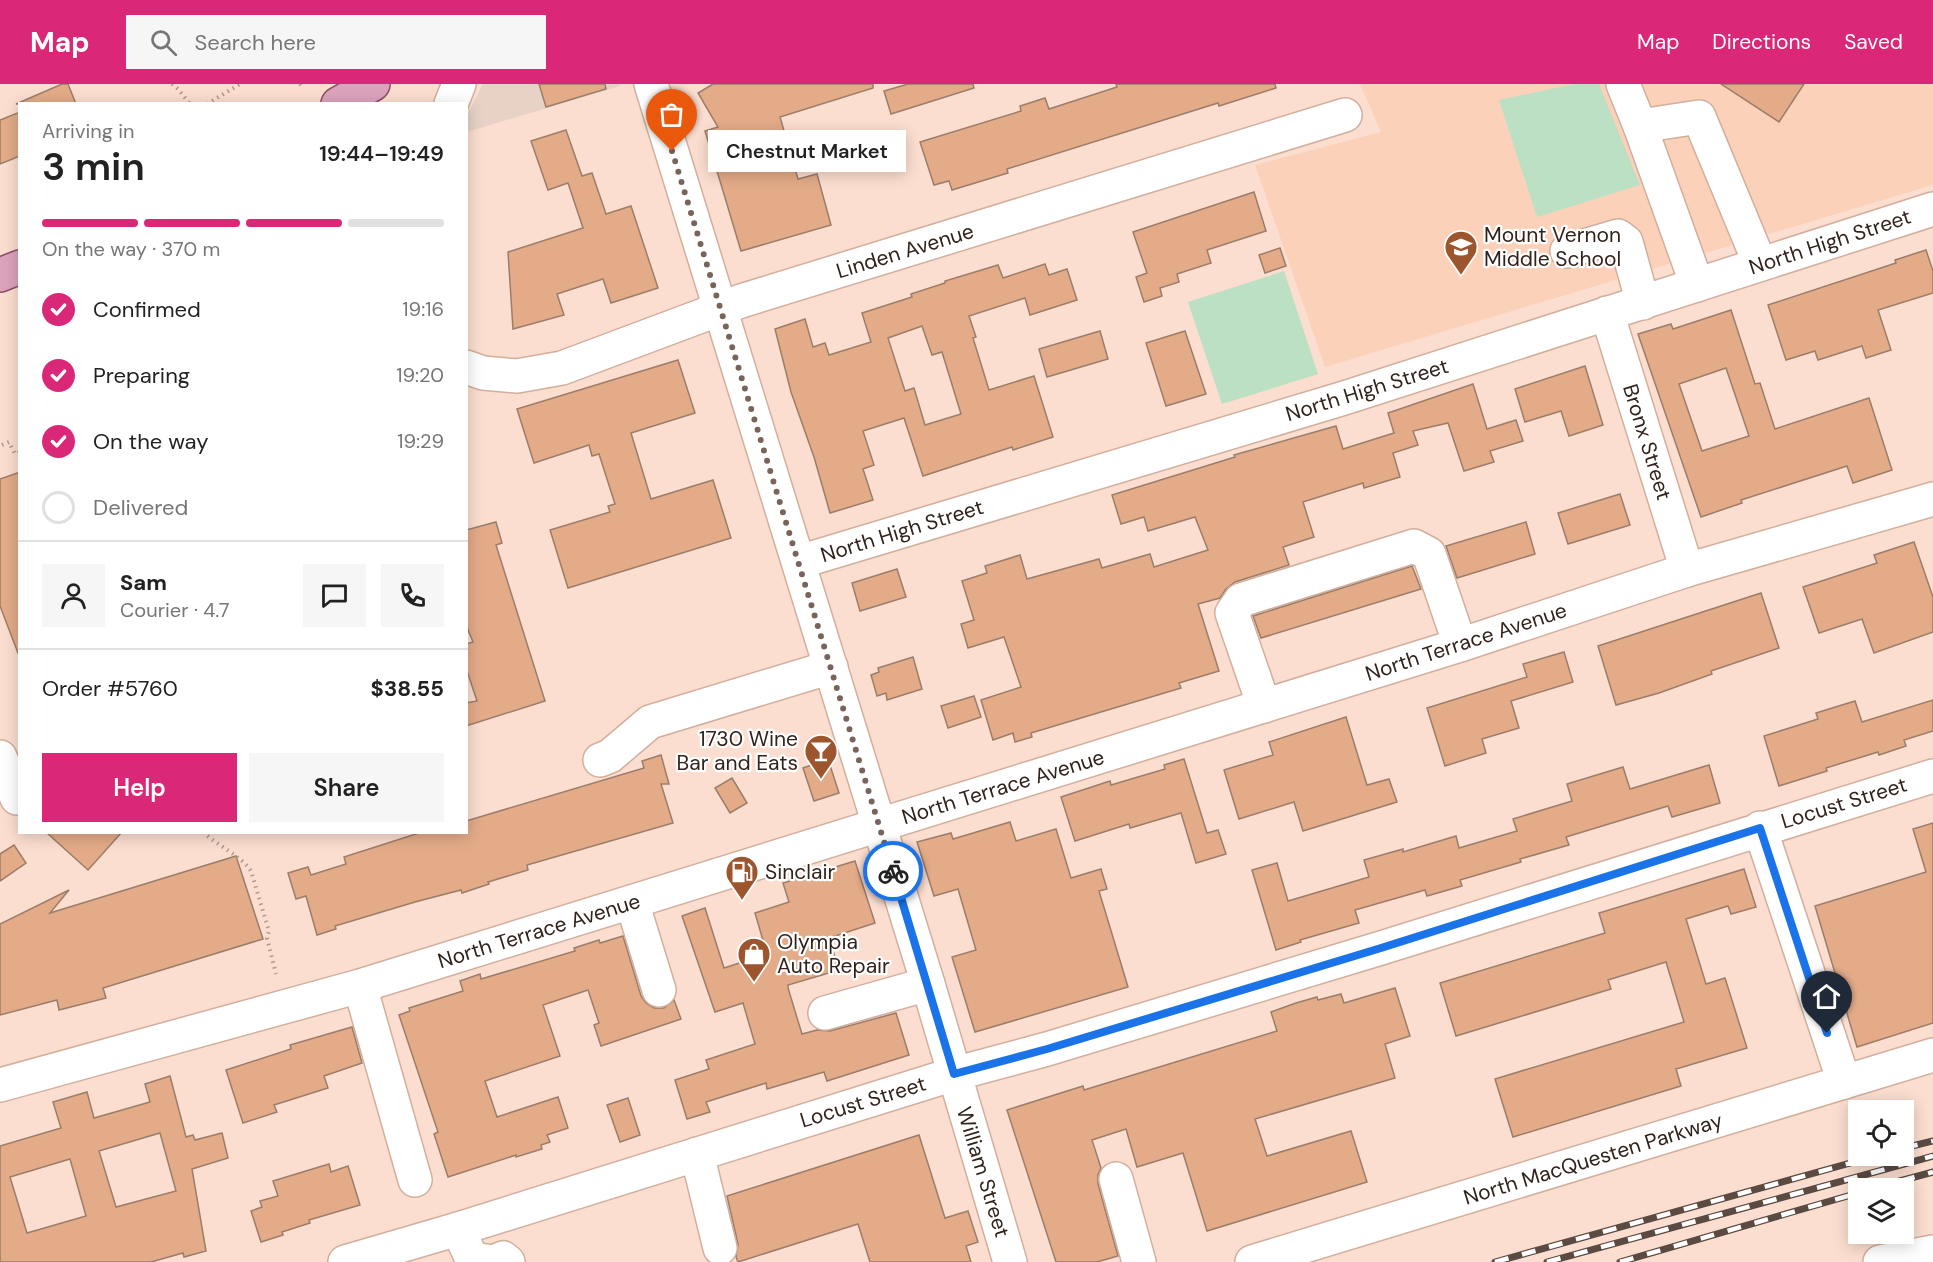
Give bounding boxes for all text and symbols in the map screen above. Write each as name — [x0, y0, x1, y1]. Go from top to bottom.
search box — [126, 15, 546, 69]
text: Map — [30, 24, 90, 61]
icon: search — [147, 26, 180, 59]
text: Search here — [195, 28, 316, 57]
text: Map — [1637, 28, 1679, 56]
text: Directions — [1712, 28, 1811, 56]
text: Saved — [1844, 28, 1903, 56]
pin — [646, 89, 697, 151]
icon: bag — [655, 98, 688, 131]
text: Arriving in — [42, 118, 134, 144]
callout: Chestnut Market — [708, 130, 906, 172]
text: Chestnut Market — [726, 138, 888, 164]
text: 19:44–19:49 — [319, 139, 444, 168]
text: 3 min — [42, 141, 145, 192]
street label: North High Street — [1745, 203, 1915, 281]
street label: Linden Avenue — [833, 217, 977, 285]
place label: Mount Vernon Middle School — [1484, 221, 1621, 273]
school or university icon: Mount Vernon Middle School — [1443, 229, 1479, 276]
text: On the way · 370 m — [42, 236, 220, 262]
icon: check — [42, 293, 75, 326]
text: Confirmed — [93, 295, 201, 324]
text: 19:16 — [402, 296, 444, 322]
street label: North High Street — [1282, 352, 1452, 428]
icon: check — [42, 359, 75, 392]
text: Preparing — [93, 361, 190, 390]
text: 19:20 — [396, 362, 444, 388]
street label: Bronx Street — [1616, 380, 1678, 504]
icon: check — [42, 425, 75, 458]
text: On the way — [93, 427, 208, 456]
text: 19:29 — [397, 428, 444, 454]
text: Delivered — [93, 493, 188, 522]
street label: North High Street — [817, 493, 987, 569]
button: person — [42, 564, 105, 627]
button: chat — [303, 564, 366, 627]
button: phone — [381, 564, 444, 627]
text: Sam — [120, 568, 167, 597]
street label: North Terrace Avenue — [1362, 596, 1570, 688]
text: Courier · 4.7 — [120, 597, 229, 623]
text: Order #5760 — [42, 674, 178, 703]
text: $38.55 — [371, 674, 444, 703]
place label: 1730 Wine Bar and Eats — [677, 725, 798, 777]
bar icon: 1730 Wine Bar and Eats — [803, 733, 839, 780]
street label: North Terrace Avenue — [898, 743, 1108, 831]
button: Help — [42, 753, 237, 822]
button: Share — [249, 753, 444, 822]
street label: Locust Street — [1777, 771, 1911, 835]
courier — [863, 841, 923, 901]
fuel station icon: Sinclair — [724, 854, 760, 901]
icon: bike — [877, 855, 910, 888]
place label: Sinclair — [765, 858, 835, 886]
street label: North Terrace Avenue — [434, 887, 644, 975]
place label: Olympia Auto Repair — [777, 928, 890, 980]
shop icon: Olympia Auto Repair — [736, 936, 772, 983]
pin — [1801, 971, 1852, 1033]
icon: home — [1810, 980, 1843, 1013]
street label: Locust Street — [796, 1070, 930, 1134]
map controls — [1848, 1100, 1914, 1244]
button: locate — [1848, 1100, 1914, 1166]
street label: William Street — [950, 1103, 1016, 1241]
street label: North MacQuesten Parkway — [1460, 1106, 1726, 1212]
button: layers — [1848, 1178, 1914, 1244]

